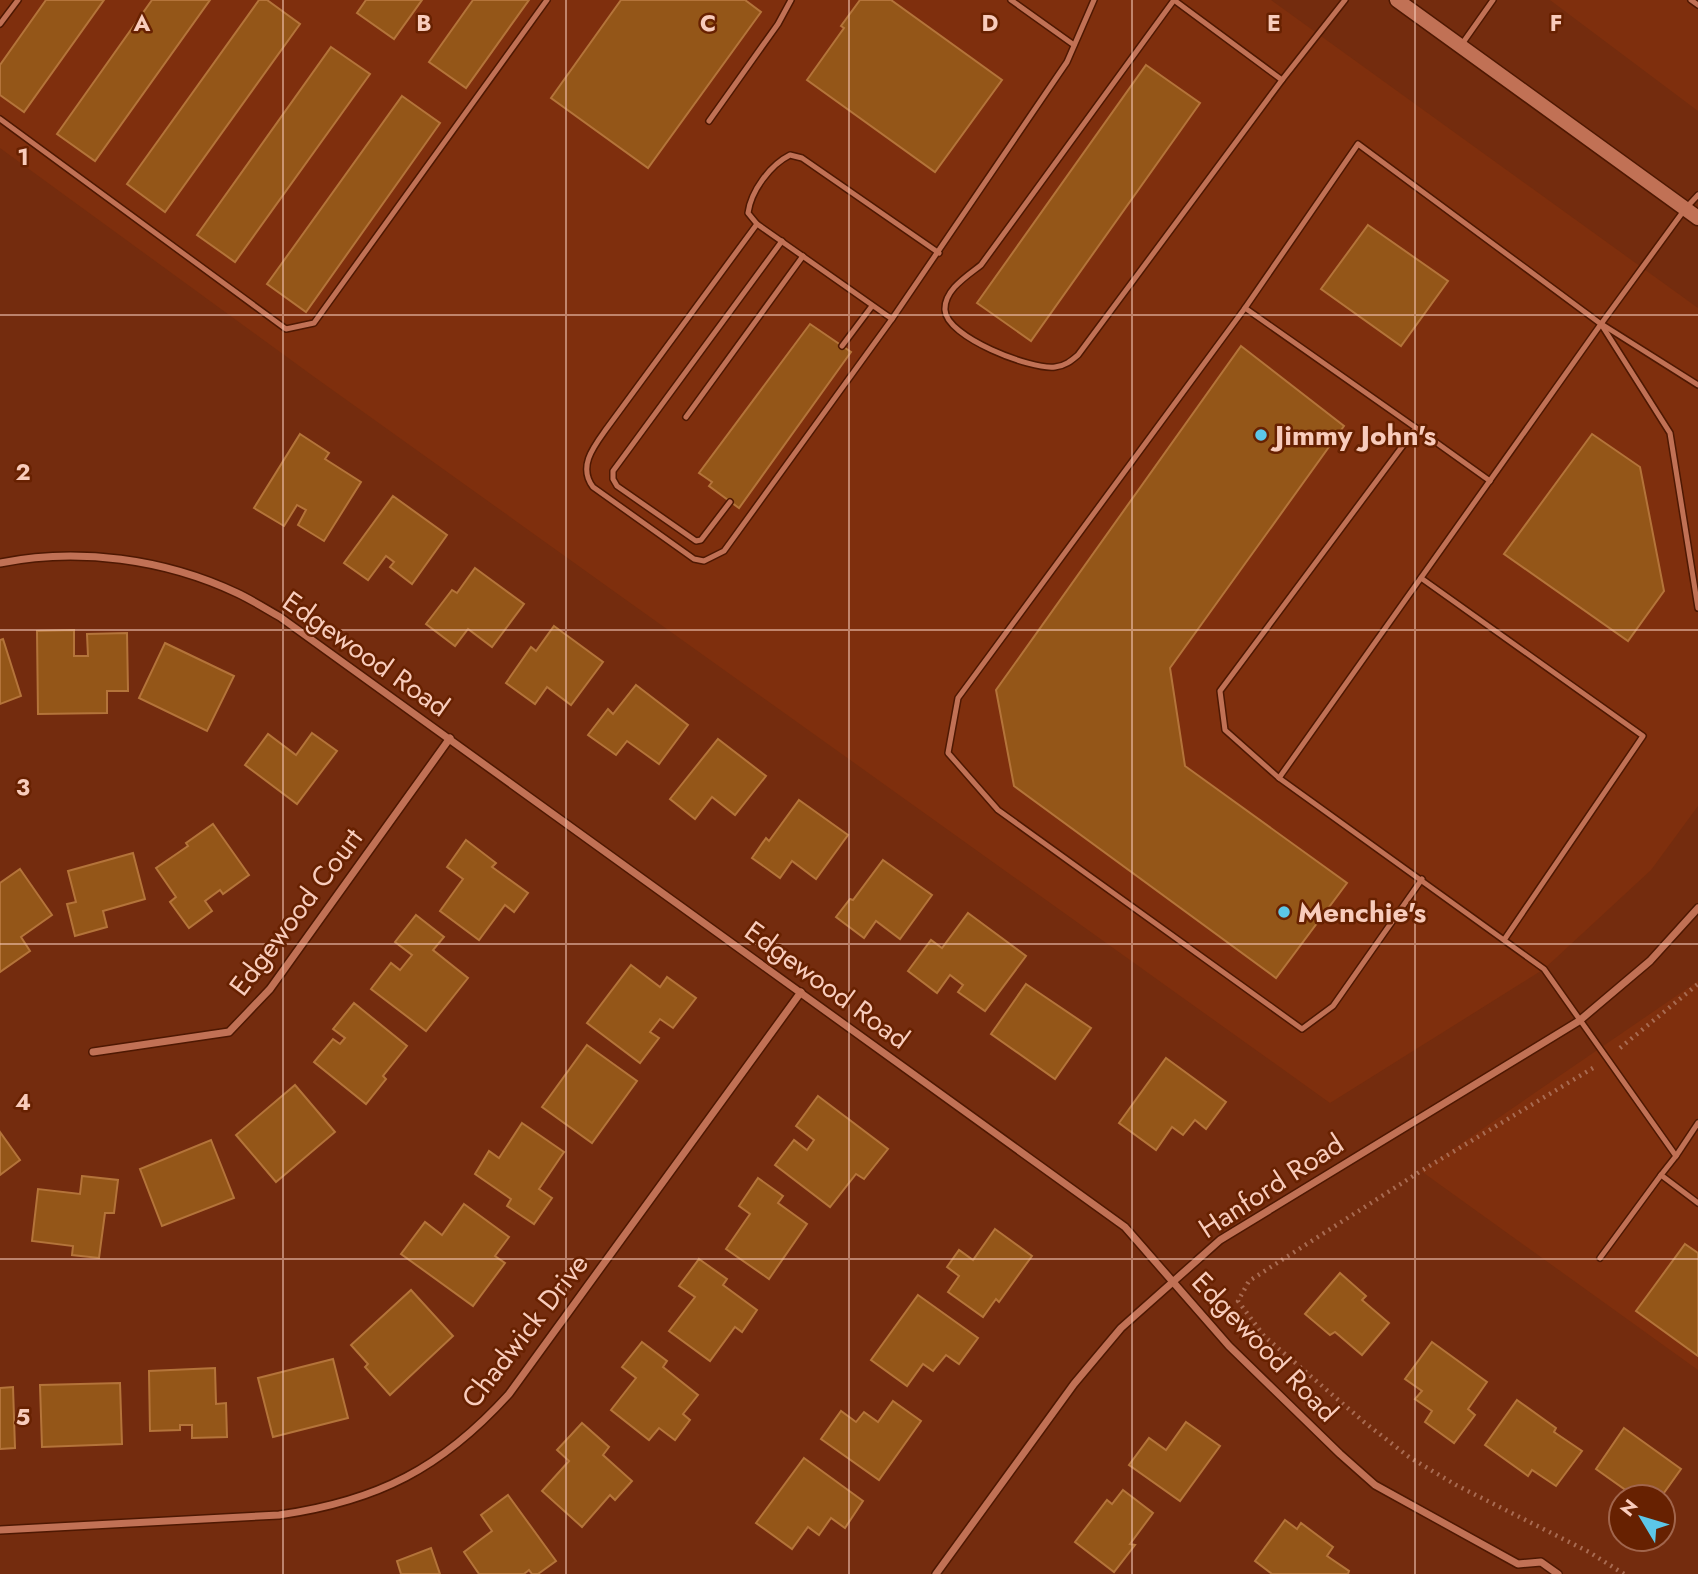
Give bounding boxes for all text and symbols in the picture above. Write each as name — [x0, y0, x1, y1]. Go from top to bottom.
text: A — [133, 6, 151, 40]
text: B — [416, 6, 432, 40]
text: C — [700, 6, 716, 40]
text: D — [982, 6, 999, 40]
text: E — [1267, 6, 1281, 40]
text: F — [1550, 6, 1562, 40]
text: 1 — [17, 140, 29, 174]
place label: Jimmy John's — [1270, 415, 1436, 456]
marker: Jimmy John's — [1253, 427, 1269, 443]
text: 2 — [15, 455, 31, 489]
street label: Edgewood Road — [274, 581, 458, 727]
text: 3 — [16, 770, 30, 804]
street label: Edgewood Court — [219, 819, 373, 1004]
place label: Menchie's — [1298, 892, 1427, 933]
marker: Menchie's — [1276, 904, 1292, 920]
street label: Edgewood Road — [736, 911, 918, 1059]
text: 4 — [15, 1085, 31, 1119]
street label: Hanford Road — [1190, 1124, 1352, 1248]
street label: Chadwick Drive — [452, 1245, 598, 1417]
street label: Edgewood Road — [1182, 1263, 1348, 1431]
text: 5 — [16, 1400, 30, 1434]
north arrow — [1607, 1483, 1677, 1553]
text: N — [1614, 1494, 1644, 1522]

